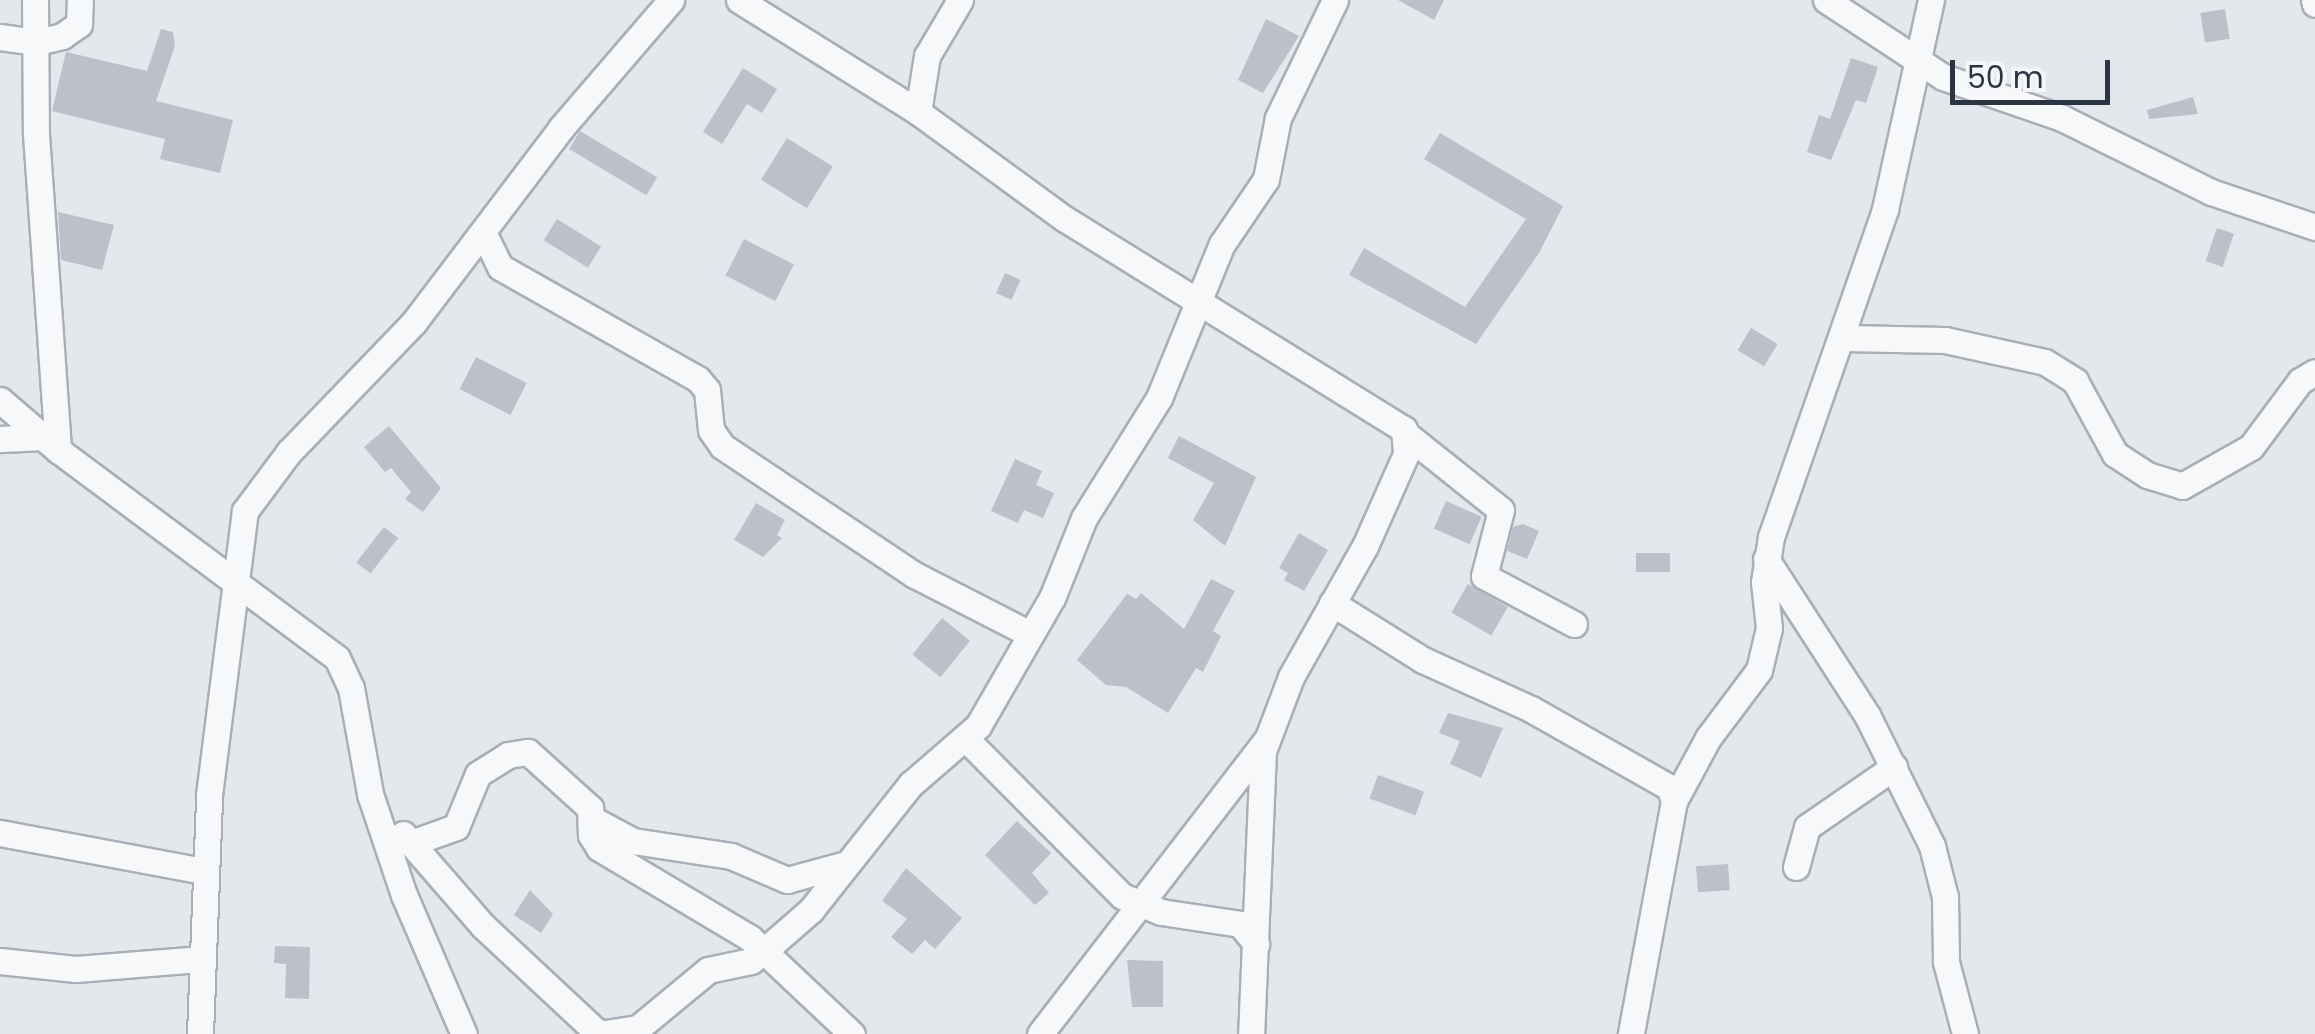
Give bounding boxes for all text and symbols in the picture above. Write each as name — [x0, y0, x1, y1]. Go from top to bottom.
scale bar — [1955, 40, 2115, 102]
text: 50 m — [1967, 56, 2044, 99]

